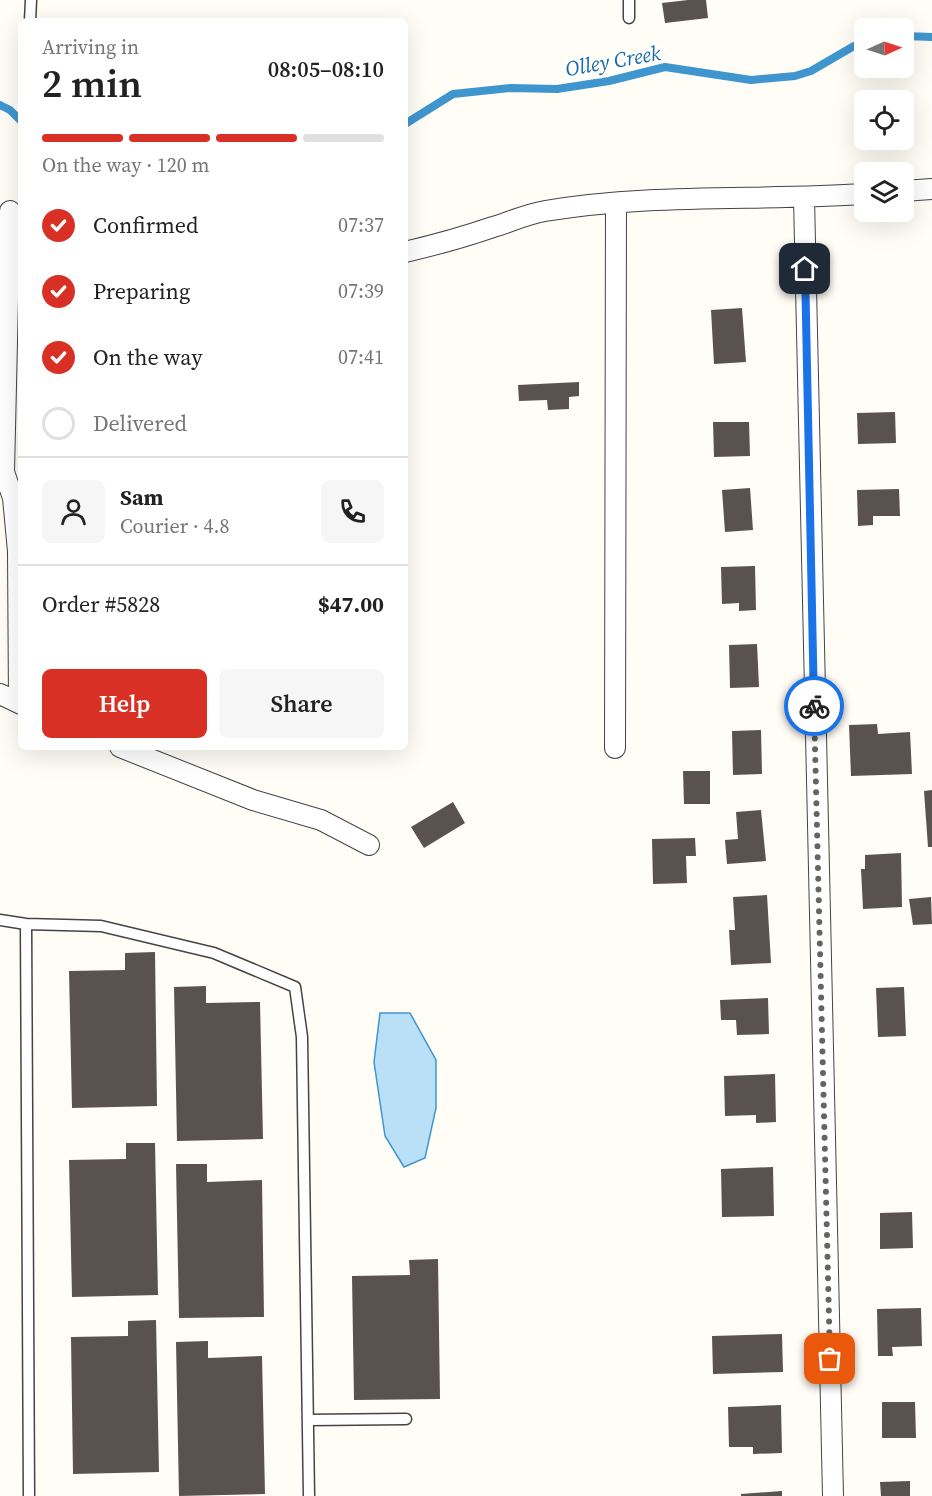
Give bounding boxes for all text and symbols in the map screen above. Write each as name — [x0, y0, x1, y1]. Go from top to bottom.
north arrow — [854, 18, 914, 78]
map controls — [854, 18, 914, 222]
text: Arriving in — [42, 33, 139, 61]
water label: Olley Creek — [563, 38, 663, 83]
text: 08:05–08:10 — [268, 54, 384, 84]
text: 2 min — [42, 57, 142, 110]
button: locate — [854, 90, 914, 150]
text: On the way · 120 m — [42, 151, 209, 179]
button: layers — [854, 162, 914, 222]
icon: check — [42, 209, 75, 242]
text: Confirmed — [93, 210, 198, 240]
text: 07:37 — [338, 211, 384, 239]
pin — [779, 243, 830, 294]
icon: home — [788, 252, 821, 285]
icon: check — [42, 275, 75, 308]
text: Preparing — [93, 276, 190, 306]
text: 07:39 — [338, 277, 384, 305]
icon: check — [42, 341, 75, 374]
text: On the way — [93, 342, 202, 372]
text: 07:41 — [338, 343, 384, 371]
text: Delivered — [93, 408, 187, 438]
button: person — [42, 480, 105, 543]
button: phone — [321, 480, 384, 543]
text: Sam — [120, 482, 164, 512]
text: Courier · 4.8 — [120, 512, 229, 540]
text: Order #5828 — [42, 589, 160, 619]
text: $47.00 — [318, 589, 384, 619]
button: Help — [42, 669, 207, 738]
button: Share — [219, 669, 384, 738]
courier — [784, 676, 844, 736]
icon: bike — [798, 690, 831, 723]
pin — [804, 1333, 855, 1384]
icon: bag — [813, 1342, 846, 1375]

